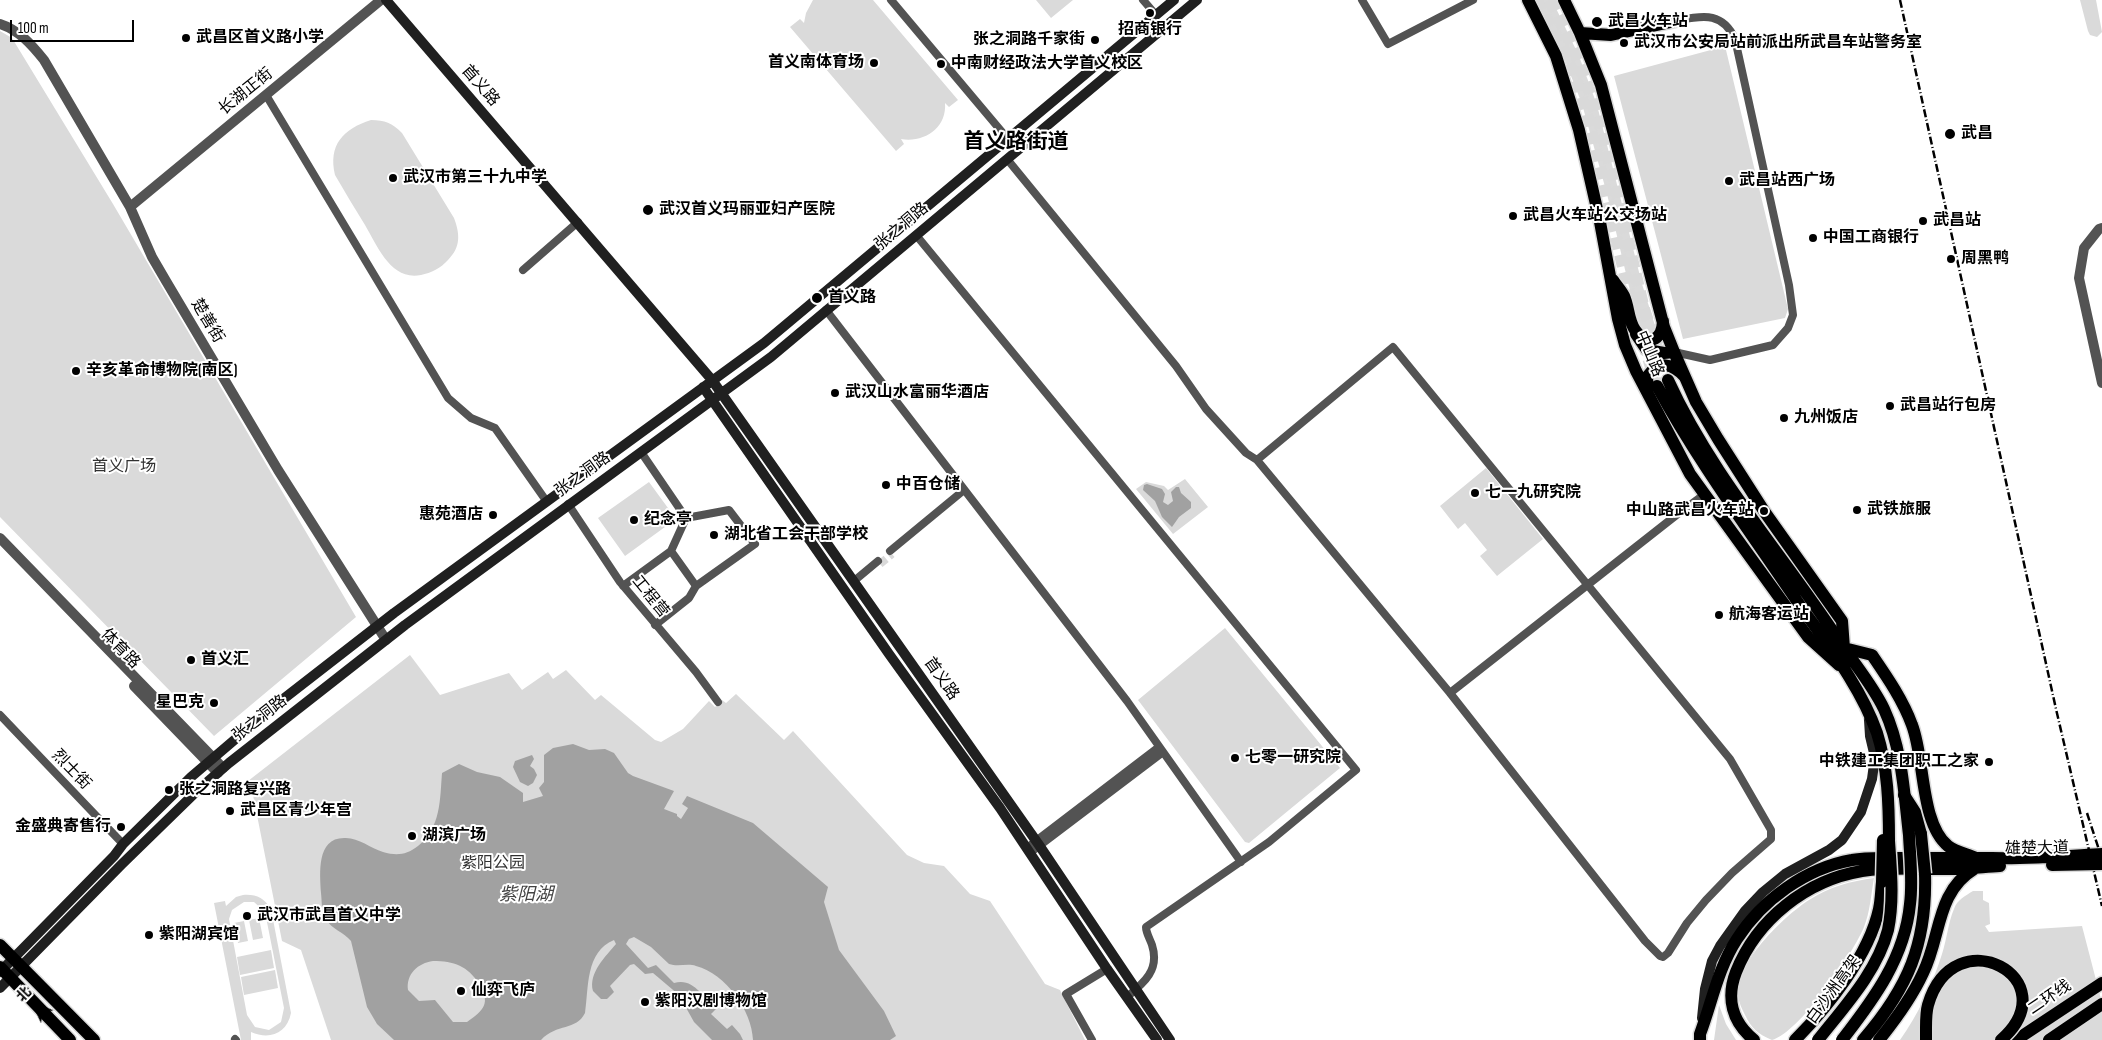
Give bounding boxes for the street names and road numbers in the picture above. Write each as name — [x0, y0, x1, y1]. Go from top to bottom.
street label: 首义路 — [457, 62, 503, 110]
street label: 长湖正街 — [215, 64, 277, 120]
street label: 张之洞路 — [871, 199, 933, 255]
street label: 楚善街 — [186, 295, 228, 347]
street label: 中山路 — [1631, 328, 1667, 380]
street label: 张之洞路 — [551, 448, 615, 502]
street label: 工程营 — [627, 572, 673, 622]
street label: 体育路 — [96, 625, 144, 673]
street label: 首义路 — [919, 654, 963, 704]
street label: 张之洞路 — [229, 692, 291, 746]
street label: 烈士街 — [47, 746, 95, 794]
street label: 雄楚大道 — [2005, 839, 2069, 859]
street label: 白沙洲高架 — [1803, 952, 1865, 1028]
street label: 二环线 — [2025, 977, 2075, 1019]

